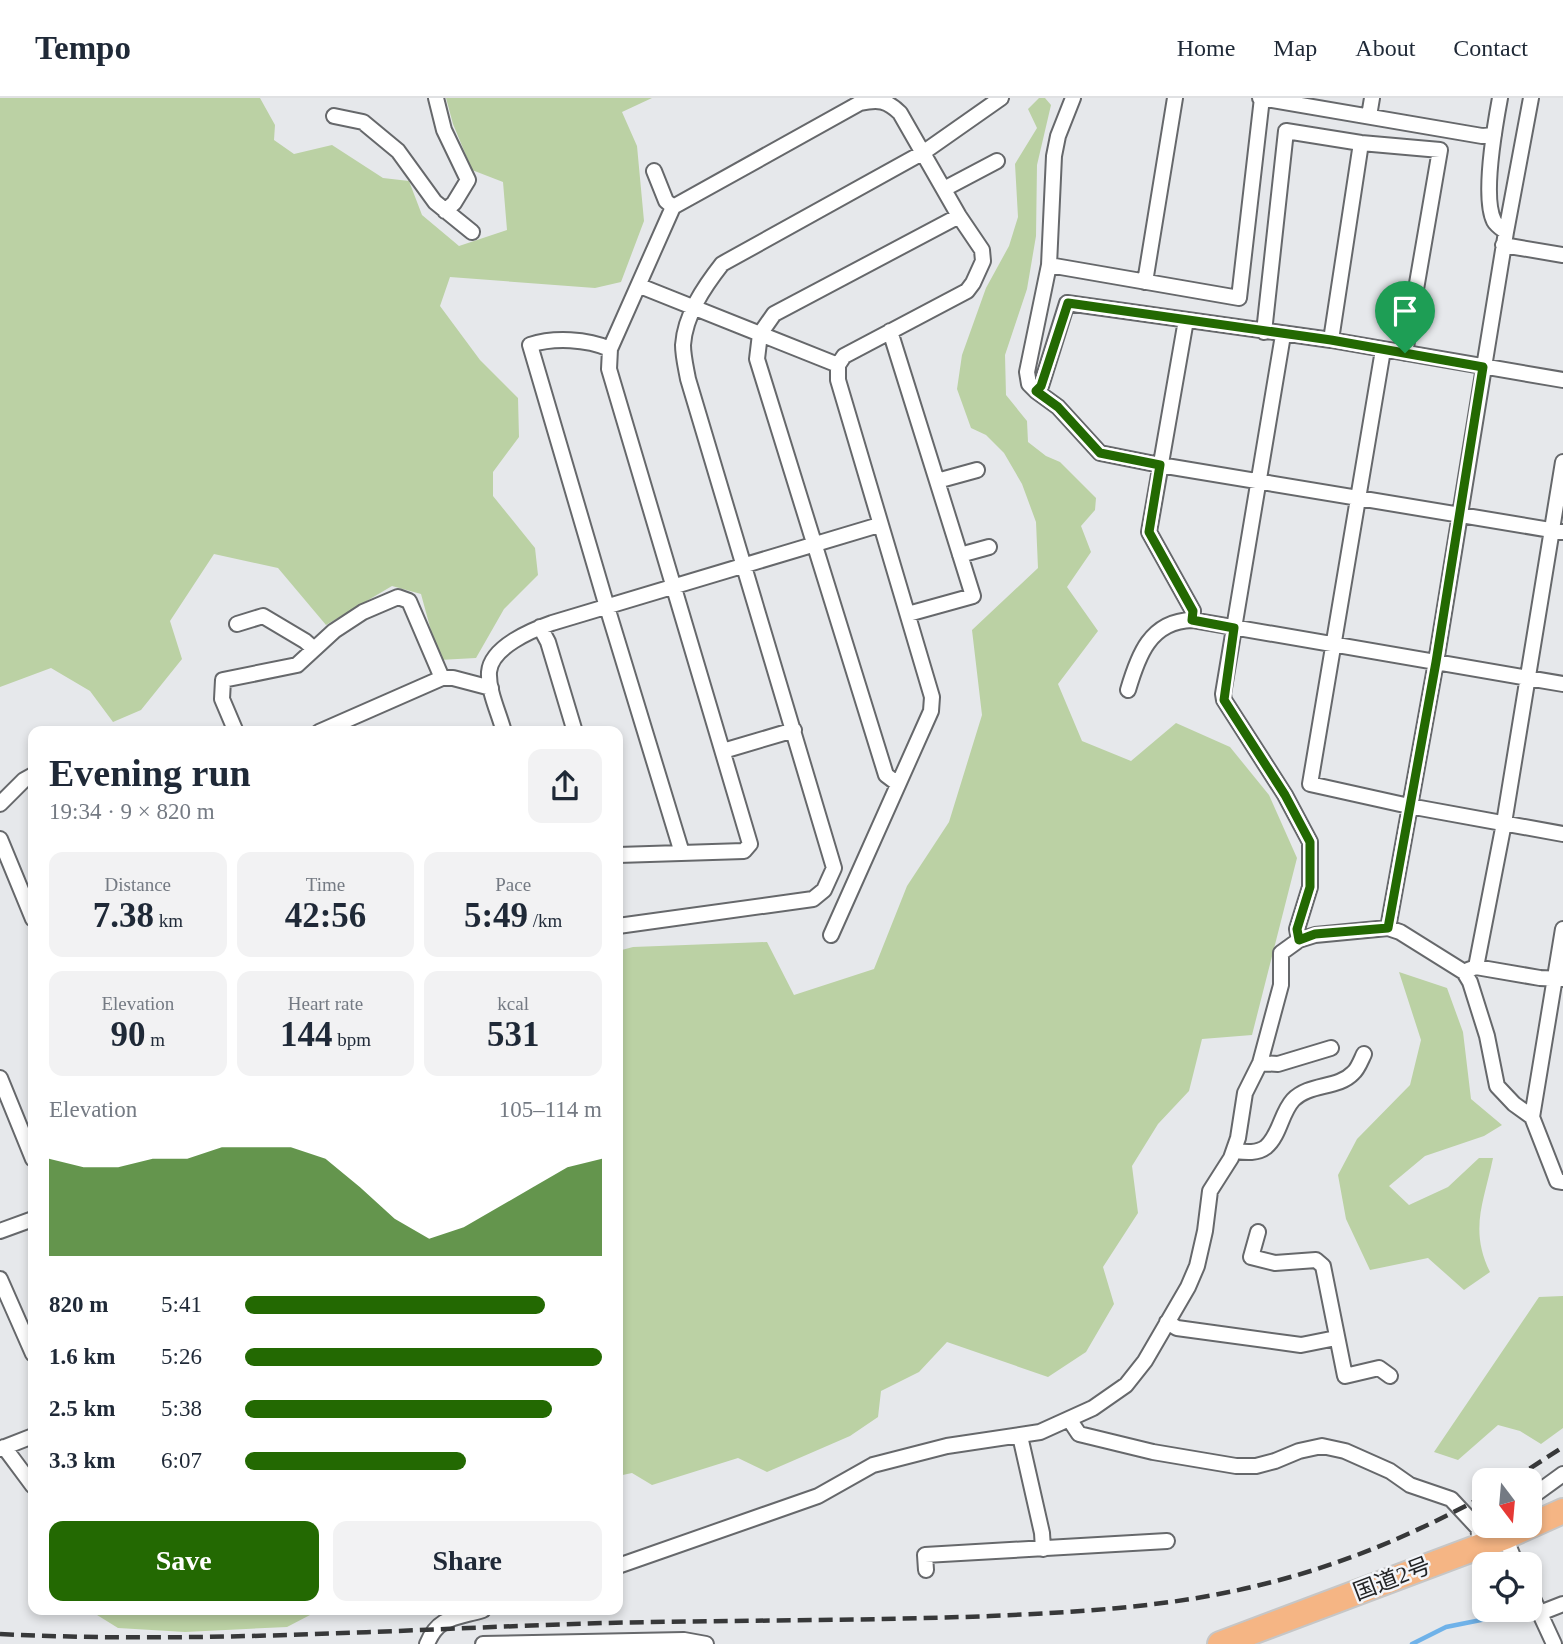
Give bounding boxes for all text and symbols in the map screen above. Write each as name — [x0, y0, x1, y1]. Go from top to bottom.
text: Tempo — [35, 30, 131, 66]
text: Home — [1177, 35, 1235, 61]
text: Map — [1273, 35, 1317, 61]
text: About — [1355, 35, 1415, 61]
text: Contact — [1453, 35, 1528, 61]
pin — [1375, 281, 1435, 353]
icon: arrive — [1386, 292, 1424, 330]
button: share — [528, 749, 602, 823]
text: Evening run — [49, 752, 251, 794]
text: 19:34 · 9 × 820 m — [49, 799, 215, 824]
text: Distance — [105, 874, 171, 895]
text: Time — [306, 874, 345, 895]
text: Pace — [495, 874, 531, 895]
text: 7.38 — [93, 896, 154, 935]
text: 42:56 — [285, 896, 366, 935]
text: 5:49 — [464, 896, 528, 935]
text: km — [154, 910, 183, 931]
text: /km — [528, 910, 562, 931]
text: Elevation — [101, 993, 174, 1014]
text: Heart rate — [288, 993, 363, 1014]
text: kcal — [497, 993, 529, 1014]
text: 90 — [111, 1015, 146, 1054]
text: 144 — [280, 1015, 332, 1054]
text: 531 — [487, 1015, 539, 1054]
text: m — [146, 1029, 165, 1050]
text: bpm — [332, 1029, 371, 1050]
text: Elevation — [49, 1097, 137, 1122]
text: 105–114 m — [499, 1097, 602, 1122]
text: 820 m — [49, 1292, 108, 1317]
text: 5:41 — [161, 1292, 202, 1317]
text: 1.6 km — [49, 1344, 115, 1369]
text: 5:26 — [161, 1344, 202, 1369]
text: 2.5 km — [49, 1396, 115, 1421]
text: 5:38 — [161, 1396, 202, 1421]
text: 3.3 km — [49, 1448, 115, 1473]
text: 6:07 — [161, 1448, 202, 1473]
north arrow — [1472, 1468, 1542, 1538]
map controls — [1472, 1468, 1542, 1622]
button: Save — [49, 1521, 319, 1601]
button: Share — [333, 1521, 602, 1601]
button: locate — [1472, 1552, 1542, 1622]
street label: 国道2号 — [1350, 1553, 1434, 1605]

